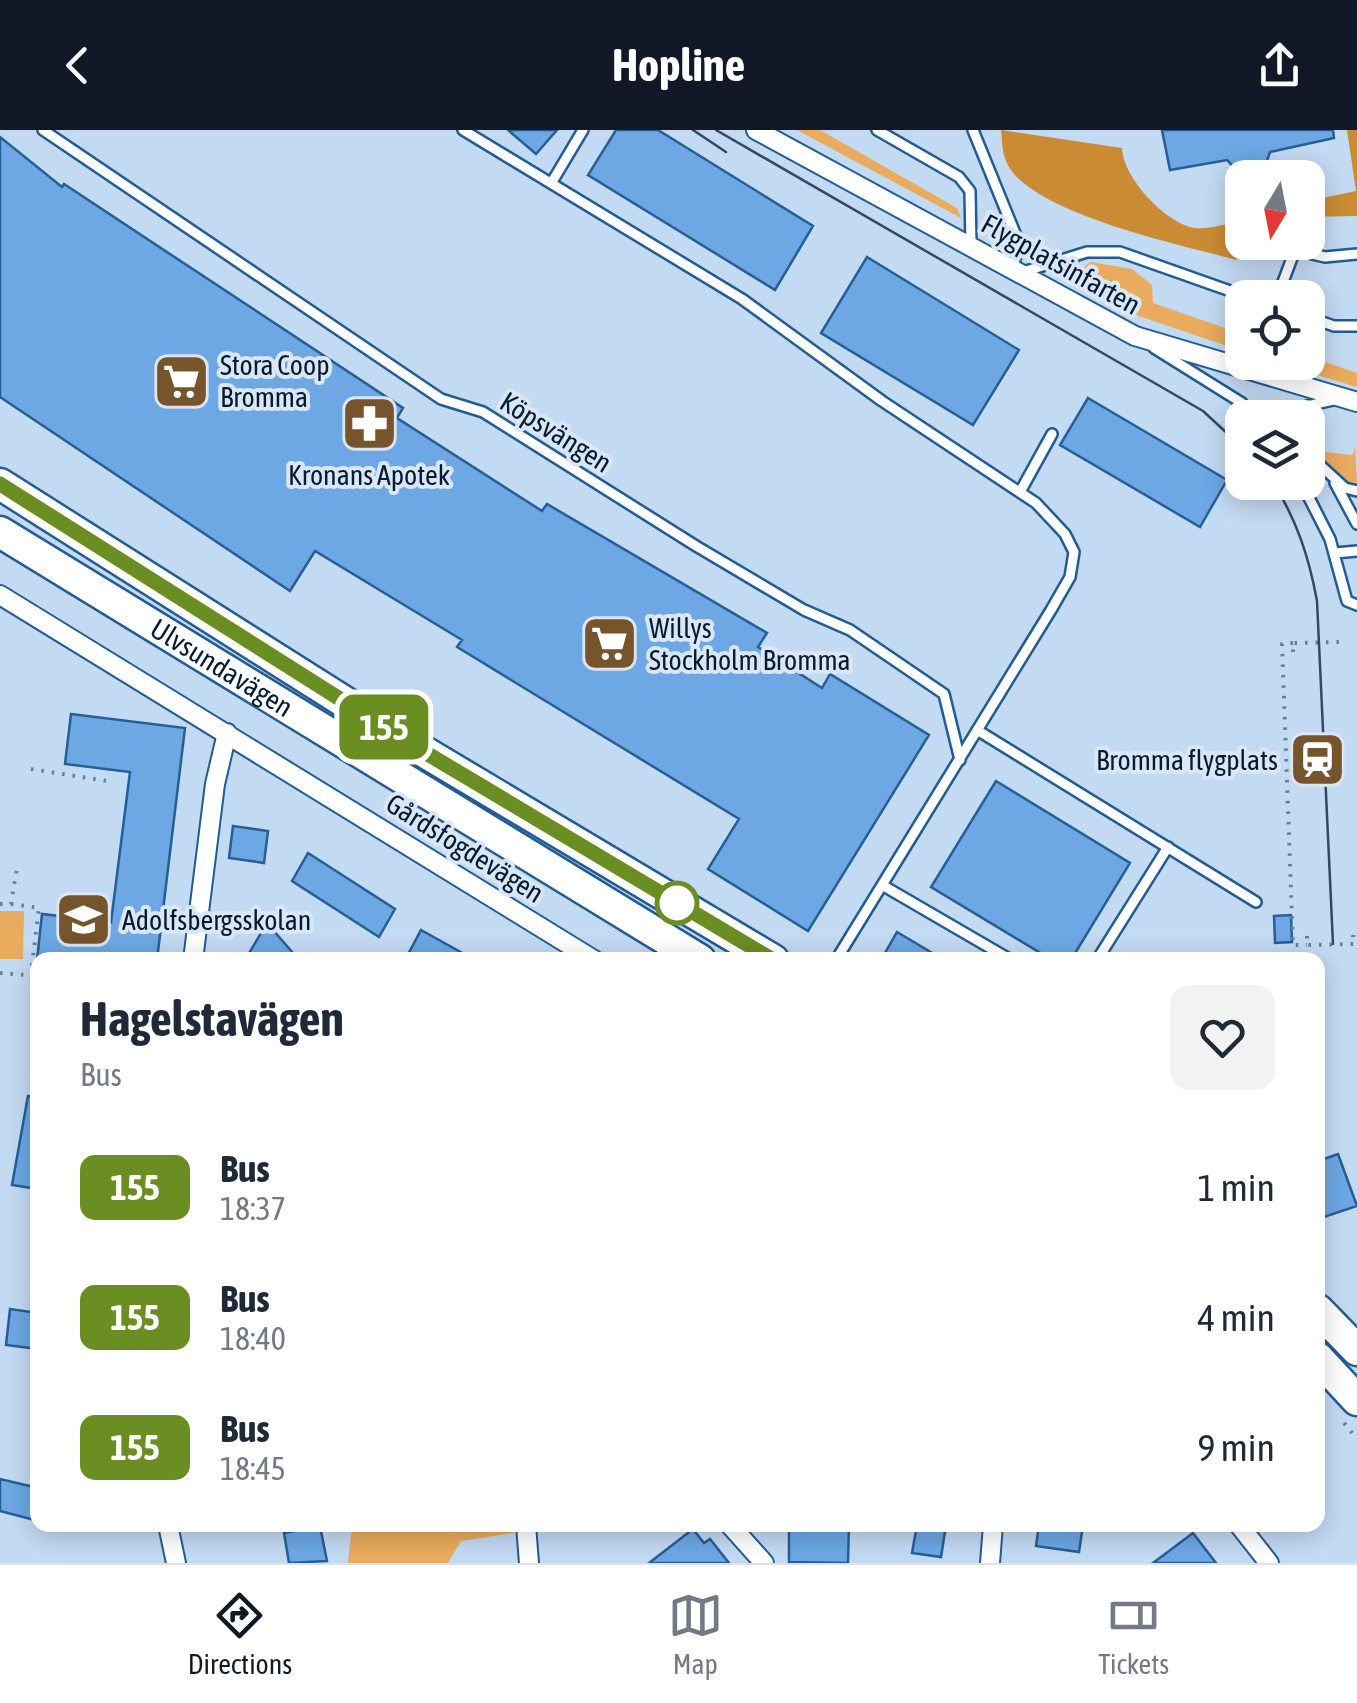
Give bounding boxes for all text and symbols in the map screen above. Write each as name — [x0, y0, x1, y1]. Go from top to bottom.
icon: back — [50, 38, 105, 93]
icon: share — [1252, 38, 1307, 93]
text: Hopline — [612, 39, 745, 91]
north arrow — [1225, 160, 1325, 260]
map controls — [1225, 160, 1325, 500]
street label: Flygplatsinfarten — [976, 207, 1146, 321]
button: locate — [1225, 280, 1325, 380]
place label: Stora Coop Bromma — [220, 349, 329, 413]
supermarket icon: Stora Coop Bromma — [151, 351, 211, 411]
street label: Köpsvängen — [494, 385, 618, 479]
pharmacy icon: Kronans Apotek — [339, 394, 399, 454]
button: layers — [1225, 400, 1325, 500]
place label: Kronans Apotek — [288, 459, 450, 491]
street label: Ulvsundavägen — [145, 612, 299, 723]
place label: Willys Stockholm Bromma — [649, 612, 851, 676]
supermarket icon: Willys Stockholm Bromma — [580, 614, 640, 674]
line badge: 155 — [326, 694, 442, 760]
text: 155 — [359, 707, 409, 747]
station icon: Bromma flygplats — [1287, 730, 1347, 790]
place label: Bromma flygplats — [1096, 744, 1278, 776]
street label: Gårdsfogdevägen — [380, 787, 550, 909]
unlabelled marker — [656, 882, 698, 924]
school or university icon: Adolfsbergsskolan — [53, 890, 113, 950]
place label: Adolfsbergsskolan — [122, 904, 311, 936]
button: heart — [1170, 985, 1275, 1090]
text: Hagelstavägen — [80, 991, 344, 1046]
text: Bus — [80, 1056, 122, 1093]
text: Bus — [220, 1147, 270, 1190]
text: 1 min — [1197, 1166, 1275, 1209]
text: 155 — [110, 1167, 160, 1207]
text: 18:37 — [220, 1190, 286, 1227]
text: Bus — [220, 1277, 270, 1320]
text: 4 min — [1197, 1296, 1275, 1339]
text: 155 — [110, 1297, 160, 1337]
text: 18:40 — [220, 1320, 286, 1357]
text: Bus — [220, 1407, 270, 1450]
text: 9 min — [1197, 1426, 1275, 1469]
text: 155 — [110, 1427, 160, 1467]
text: 18:45 — [220, 1450, 286, 1487]
tab: Directions — [188, 1588, 292, 1680]
tab: Map — [668, 1588, 723, 1680]
tab: Tickets — [1098, 1588, 1169, 1680]

